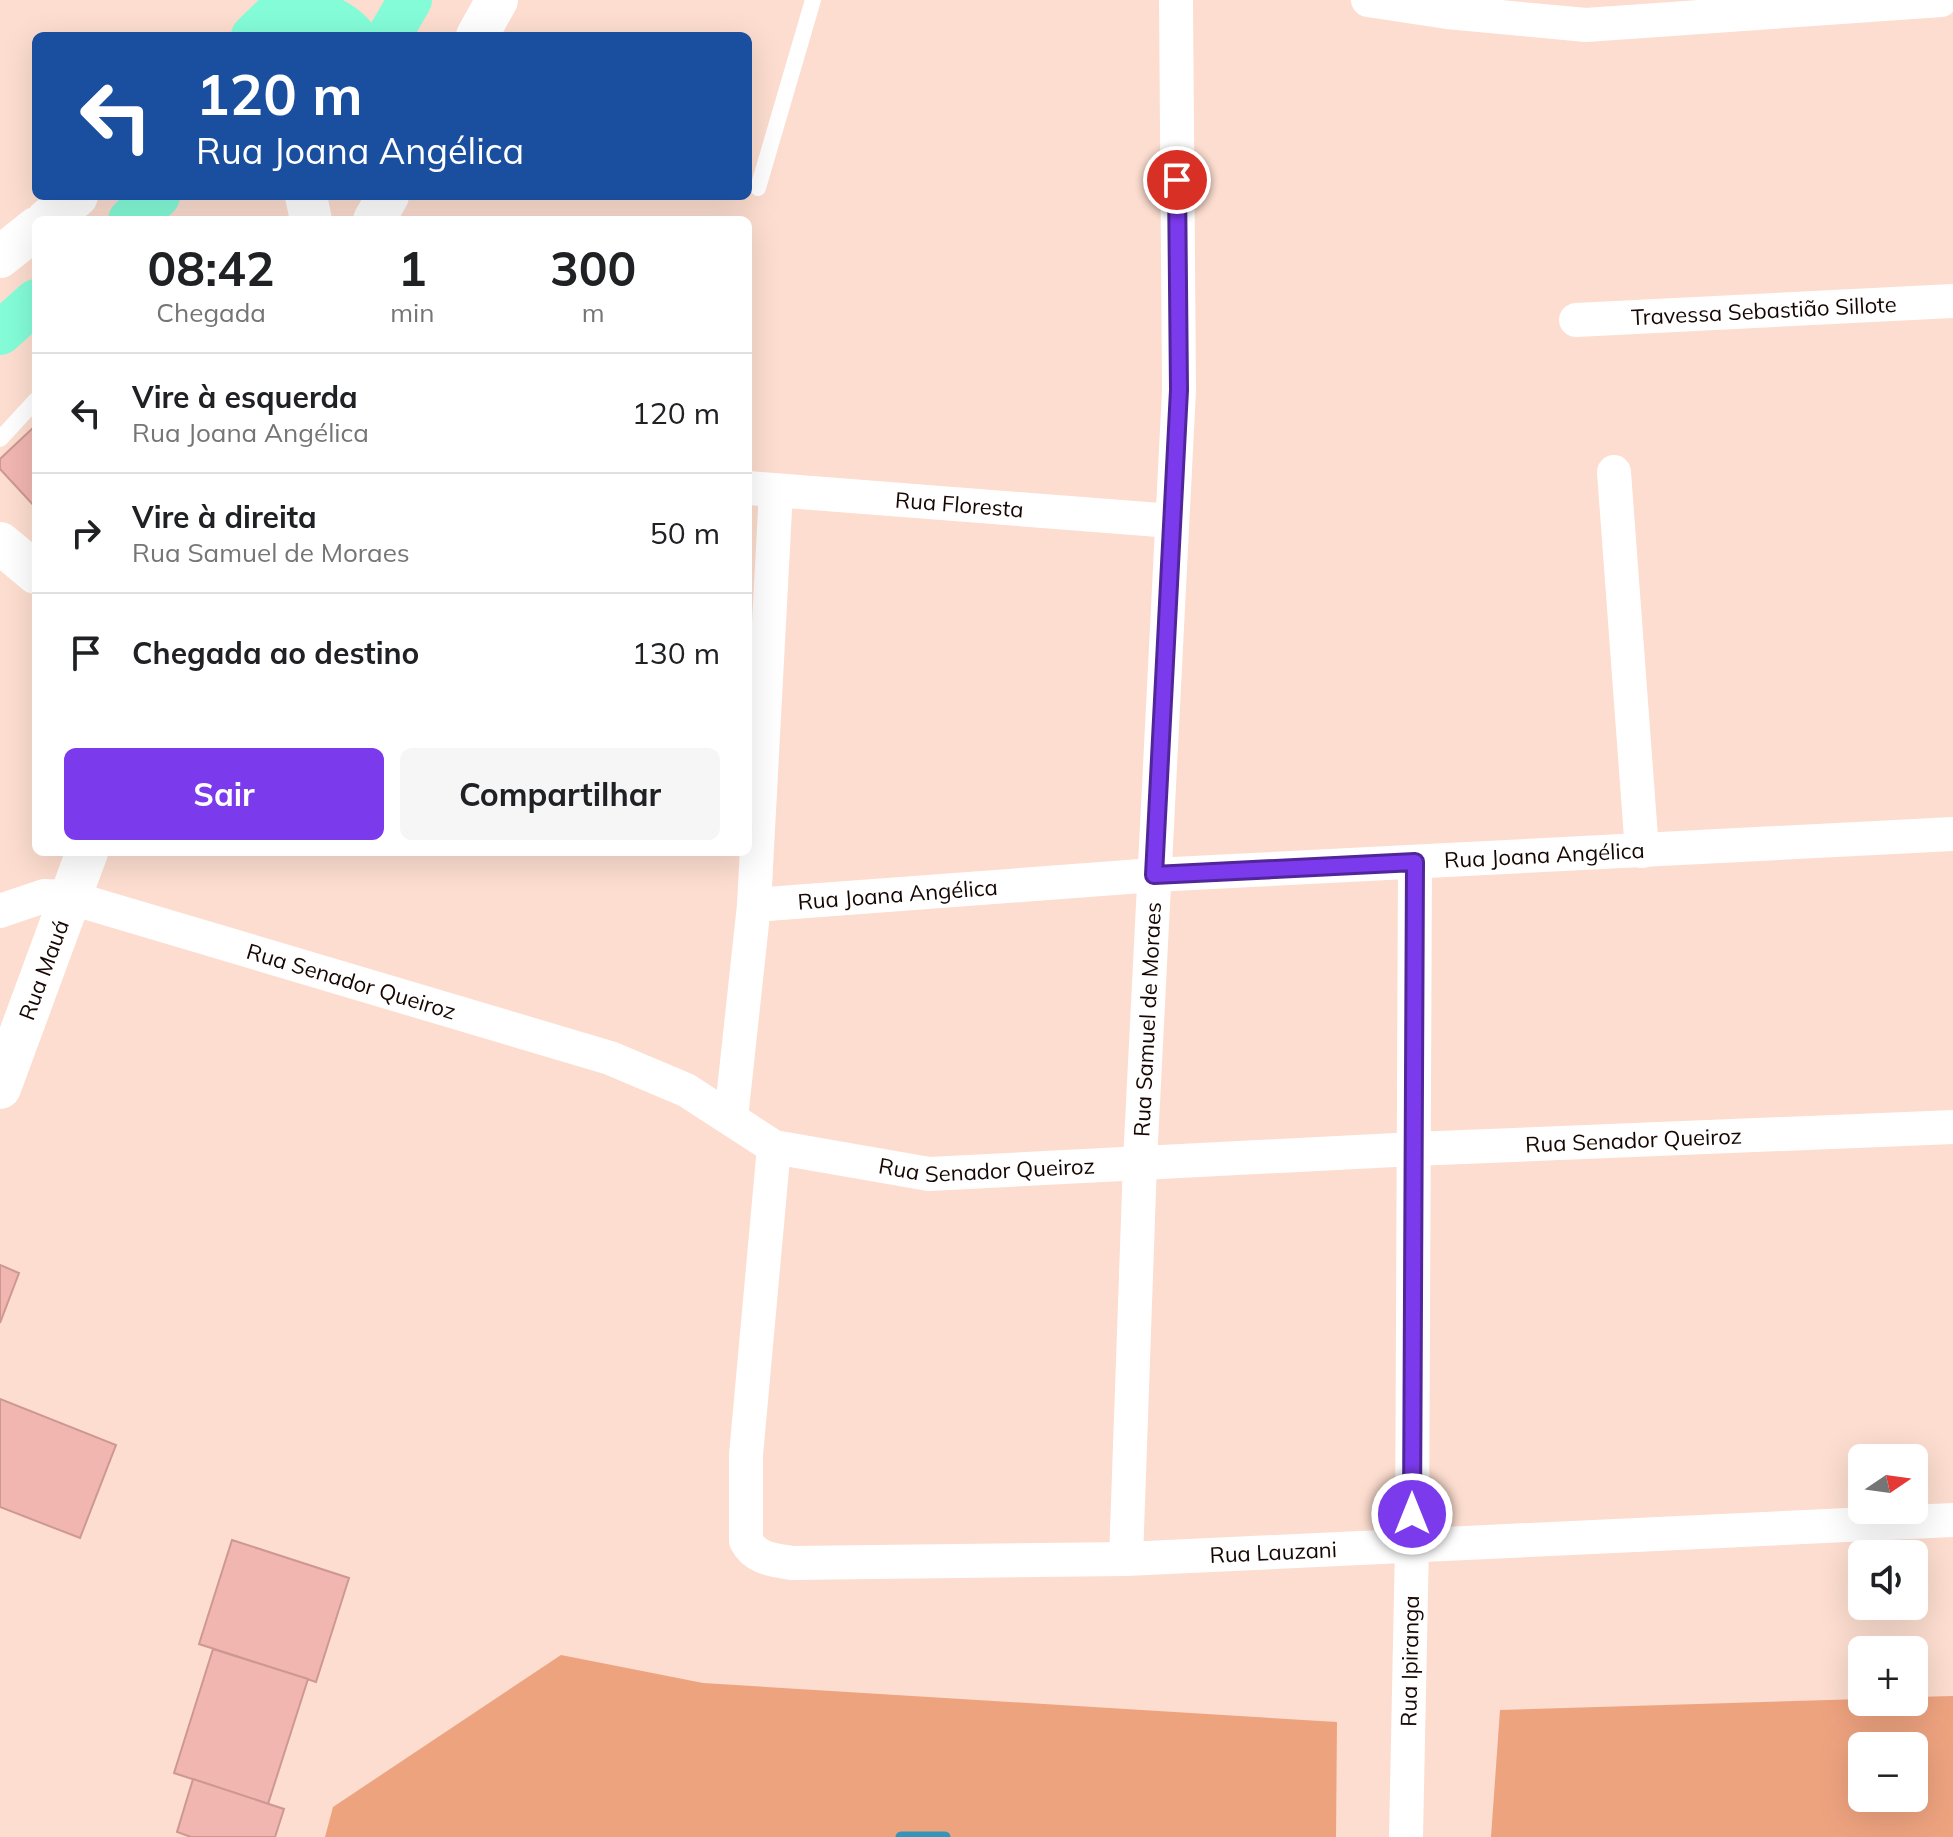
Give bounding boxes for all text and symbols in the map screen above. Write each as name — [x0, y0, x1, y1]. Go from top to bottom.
text: 120 m — [196, 59, 363, 129]
icon: left — [64, 64, 168, 168]
text: Rua Joana Angélica — [196, 128, 524, 173]
pin — [1143, 146, 1211, 214]
icon: arrive — [1155, 158, 1199, 202]
text: 08:42 — [148, 238, 275, 298]
text: 1 — [398, 238, 427, 298]
text: 300 — [550, 238, 636, 298]
street label: Travessa Sebastião Sillote — [1630, 290, 1897, 331]
text: Chegada — [156, 296, 266, 329]
text: min — [390, 296, 434, 329]
text: m — [582, 296, 605, 329]
text: Vire à esquerda — [132, 378, 358, 416]
icon: left — [64, 391, 108, 435]
text: 120 m — [632, 394, 720, 432]
text: Rua Joana Angélica — [132, 416, 369, 449]
street label: Rua Floresta — [894, 486, 1025, 523]
text: Vire à direita — [132, 498, 317, 536]
icon: right — [64, 511, 108, 555]
text: 50 m — [650, 514, 720, 552]
text: Rua Samuel de Moraes — [132, 536, 410, 569]
icon: arrive — [64, 631, 108, 675]
text: Chegada ao destino — [132, 634, 419, 672]
text: 130 m — [632, 634, 720, 672]
button: Sair — [64, 748, 384, 840]
button: Compartilhar — [400, 748, 720, 840]
street label: Rua Joana Angélica — [1443, 836, 1645, 874]
street label: Rua Joana Angélica — [797, 873, 999, 916]
street label: Rua Samuel de Moraes — [1127, 901, 1167, 1138]
street label: Rua Mauá — [12, 916, 75, 1024]
street label: Rua Senador Queiroz — [243, 937, 459, 1025]
street label: Rua Senador Queiroz — [1525, 1122, 1743, 1158]
street label: Rua Senador Queiroz — [876, 1151, 1095, 1188]
north arrow — [1848, 1444, 1928, 1524]
map controls — [1848, 1444, 1928, 1812]
position arrow — [1370, 1472, 1454, 1556]
street label: Rua Lauzani — [1209, 1535, 1338, 1569]
button: sound — [1848, 1540, 1928, 1620]
street label: Rua Ipiranga — [1394, 1595, 1425, 1727]
button: + — [1848, 1636, 1928, 1716]
button: − — [1848, 1732, 1928, 1812]

